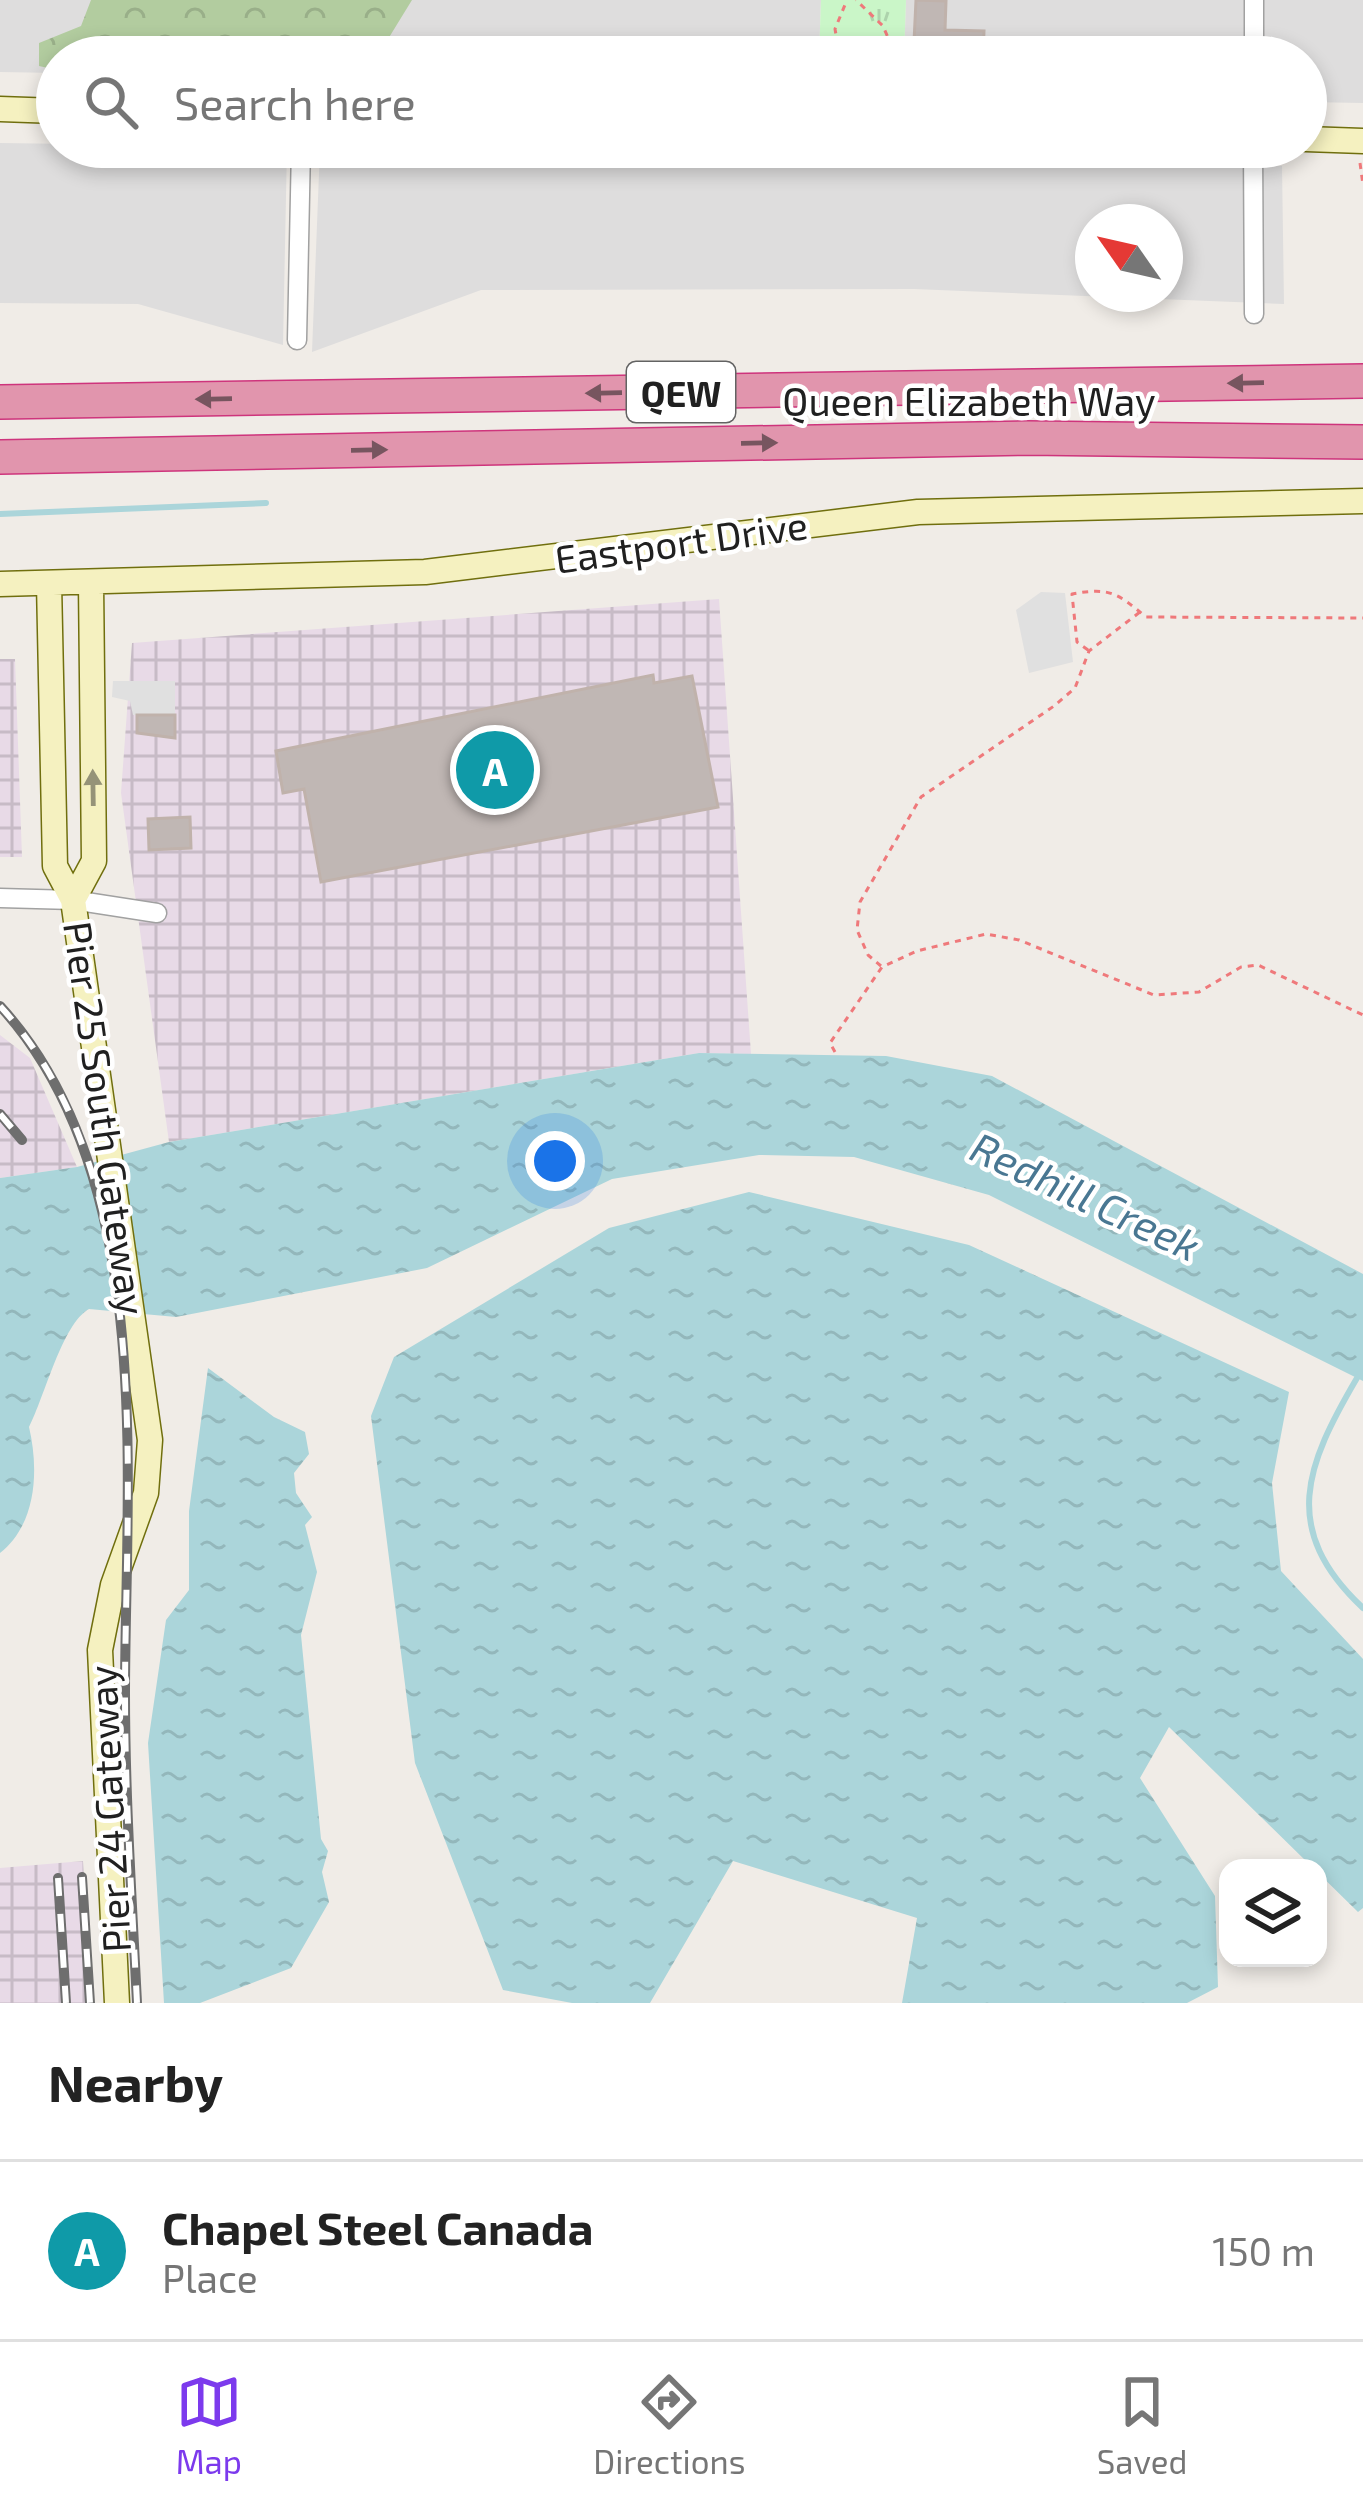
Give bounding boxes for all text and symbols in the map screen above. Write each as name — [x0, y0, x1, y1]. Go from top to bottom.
search box — [36, 36, 1327, 168]
icon: search — [78, 69, 144, 135]
text: Search here — [174, 75, 416, 129]
north arrow — [1075, 204, 1183, 312]
road number: QEW — [627, 362, 735, 422]
one-way arrow — [1226, 374, 1264, 393]
street label: Queen Elizabeth Way — [782, 377, 1156, 424]
one-way arrow — [584, 383, 622, 403]
one-way arrow — [194, 389, 232, 409]
one-way arrow — [741, 433, 779, 453]
one-way arrow — [351, 440, 389, 460]
street label: Eastport Drive — [552, 500, 810, 582]
pin: A — [456, 725, 534, 815]
one-way arrow — [84, 768, 103, 806]
street label: Pier 25 South Gateway — [55, 918, 157, 1318]
water label: Redhill Creek — [964, 1120, 1208, 1270]
your location — [525, 1131, 585, 1191]
street label: Pier 24 Gateway — [77, 1664, 139, 1954]
map controls — [1219, 1859, 1327, 1967]
button: layers — [1219, 1859, 1327, 1967]
text: Nearby — [48, 2051, 223, 2112]
text: Chapel Steel Canada — [162, 2200, 593, 2254]
text: A — [74, 2227, 100, 2274]
text: 150 m — [1212, 2227, 1315, 2274]
text: Place — [162, 2254, 258, 2301]
tab: Map — [176, 2369, 242, 2481]
tab: Directions — [593, 2369, 745, 2481]
tab: Saved — [1097, 2369, 1187, 2481]

